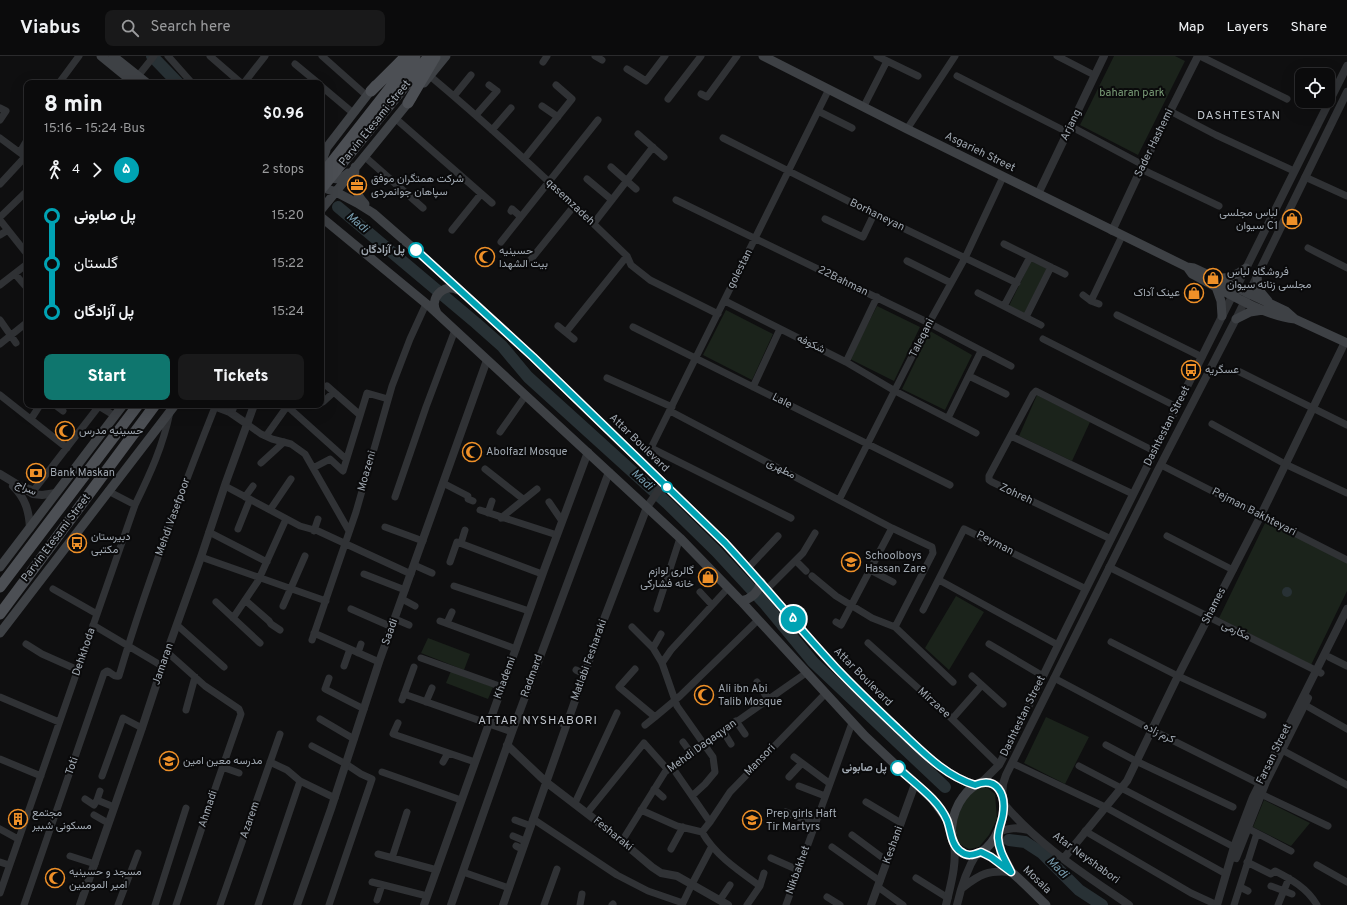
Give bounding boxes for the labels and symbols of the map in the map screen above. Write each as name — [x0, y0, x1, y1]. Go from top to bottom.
street label: Parvin Etesami Street — [336, 77, 414, 169]
park label: baharan park — [1099, 86, 1165, 100]
street label: Sader Hashemi — [1131, 106, 1177, 180]
street label: Arjang — [1057, 107, 1085, 143]
district label: DASHTESTAN — [1197, 108, 1281, 124]
street label: Asgarieh Street — [942, 129, 1018, 175]
place label: شرکت همتگران موفق سپاهان جوانمردی — [371, 172, 464, 199]
office icon: شرکت همتگران موفق سپاهان جوانمردی — [346, 174, 368, 196]
street label: qasemzadeh — [542, 176, 598, 228]
street label: Borhaneyan — [847, 196, 907, 234]
place label: لباس مجلسی سیوان C1 — [1219, 206, 1278, 233]
shop icon: لباس مجلسی سیوان C1 — [1281, 208, 1303, 230]
water label: Madi — [342, 209, 372, 238]
marker: پل آزادگان — [408, 242, 424, 258]
place label: پل آزادگان — [361, 243, 405, 257]
place label: حسینیه بیت الشهدا — [499, 244, 548, 271]
mosque icon: حسینیه بیت الشهدا — [474, 246, 496, 268]
street label: golestan — [724, 247, 756, 291]
street label: 22Bahman — [815, 263, 871, 299]
place label: فروشگاه لباس مجلسی زنانه سیوان — [1227, 265, 1312, 292]
shop icon: فروشگاه لباس مجلسی زنانه سیوان — [1202, 267, 1224, 289]
shop icon: عینک آداک — [1183, 282, 1205, 304]
place label: عینک آداک — [1134, 286, 1180, 300]
street label: Taleqani — [906, 316, 938, 360]
street label: شکوفه — [794, 331, 828, 357]
bus stop icon: عسگریه — [1180, 359, 1202, 381]
place label: عسگریه — [1205, 363, 1239, 377]
street label: Dashtestan Street — [1141, 384, 1193, 468]
street label: Lale — [770, 390, 794, 412]
street label: Attar Boulevard — [606, 411, 672, 475]
mosque icon: حسینیه مدرس — [54, 420, 76, 442]
place label: حسینیه مدرس — [79, 424, 143, 438]
mosque icon: Abolfazl Mosque — [461, 441, 483, 463]
place label: Abolfazl Mosque — [486, 445, 568, 459]
street label: Moazeni — [355, 449, 379, 493]
street label: مطهری — [764, 456, 798, 482]
bank icon: Bank Maskan — [25, 462, 47, 484]
place label: Bank Maskan — [50, 466, 115, 480]
water label: Madi — [628, 466, 657, 495]
street label: Mehdi Vasefpoor — [152, 475, 194, 558]
street label: سراج — [13, 477, 39, 499]
street label: Zohreh — [997, 480, 1035, 508]
unlabelled marker — [661, 481, 673, 493]
street label: Pejman Bakhteyari — [1209, 485, 1299, 539]
street label: Parvin Etesami Street — [18, 491, 94, 585]
street label: Peyman — [974, 528, 1016, 558]
place label: دبیرستان مکتبی — [91, 530, 130, 557]
bus stop icon: دبیرستان مکتبی — [66, 532, 88, 554]
place label: Schoolboys Hassan Zare — [865, 549, 926, 576]
school or university icon: Schoolboys Hassan Zare — [840, 551, 862, 573]
place label: گالری لوازم خانه فشارکی — [640, 564, 694, 591]
shop icon: گالری لوازم خانه فشارکی — [697, 566, 719, 588]
street label: Shames — [1199, 585, 1229, 627]
line badge: ۵ — [780, 606, 806, 632]
street label: Saadi — [379, 617, 401, 647]
street label: Matlabi Fesharaki — [568, 618, 610, 702]
street label: مکارمی — [1219, 618, 1253, 644]
street label: Dehkhoda — [69, 626, 99, 678]
street label: Jamaran — [149, 641, 177, 687]
street label: Attar Boulevard — [831, 645, 895, 709]
street label: Radmard — [518, 653, 546, 699]
street label: Khademi — [491, 655, 519, 701]
street label: Dashtestan Street — [997, 673, 1049, 759]
place label: Ali ibn Abi Talib Mosque — [718, 682, 782, 709]
mosque icon: Ali ibn Abi Talib Mosque — [693, 684, 715, 706]
street label: Mirzaee — [915, 685, 953, 721]
district label: ATTAR NYSHABORI — [478, 713, 598, 729]
street label: Mehdi Daqaqyan — [665, 716, 739, 776]
street label: کرم زاده — [1141, 719, 1177, 747]
street label: Farsan Street — [1253, 722, 1295, 786]
street label: Mansori — [741, 741, 779, 779]
school or university icon: مدرسه معین امین — [158, 750, 180, 772]
place label: مدرسه معین امین — [183, 754, 262, 768]
street label: Toti — [62, 755, 82, 777]
marker: پل صابونی — [890, 760, 906, 776]
place label: پل صابونی — [842, 761, 887, 775]
street label: Ahmadi — [195, 789, 221, 829]
street label: Azarem — [237, 800, 263, 840]
place label: مجتمع مسکونی شبیر — [31, 806, 92, 833]
place label: Prep girls Haft Tir Martyrs — [766, 807, 837, 834]
building icon: مجتمع مسکونی شبیر — [7, 808, 29, 830]
school or university icon: Prep girls Haft Tir Martyrs — [741, 809, 763, 831]
street label: Fesharaki — [590, 814, 636, 854]
street label: Keshani — [880, 824, 906, 866]
street label: Atar Neyshabori — [1050, 829, 1122, 887]
street label: Nikbakhet — [783, 844, 813, 896]
water label: Madi — [1043, 854, 1072, 883]
street label: Mosala — [1020, 863, 1054, 897]
place label: مسجد و حسینیه امیر المومنین — [69, 865, 142, 892]
mosque icon: مسجد و حسینیه امیر المومنین — [44, 867, 66, 889]

